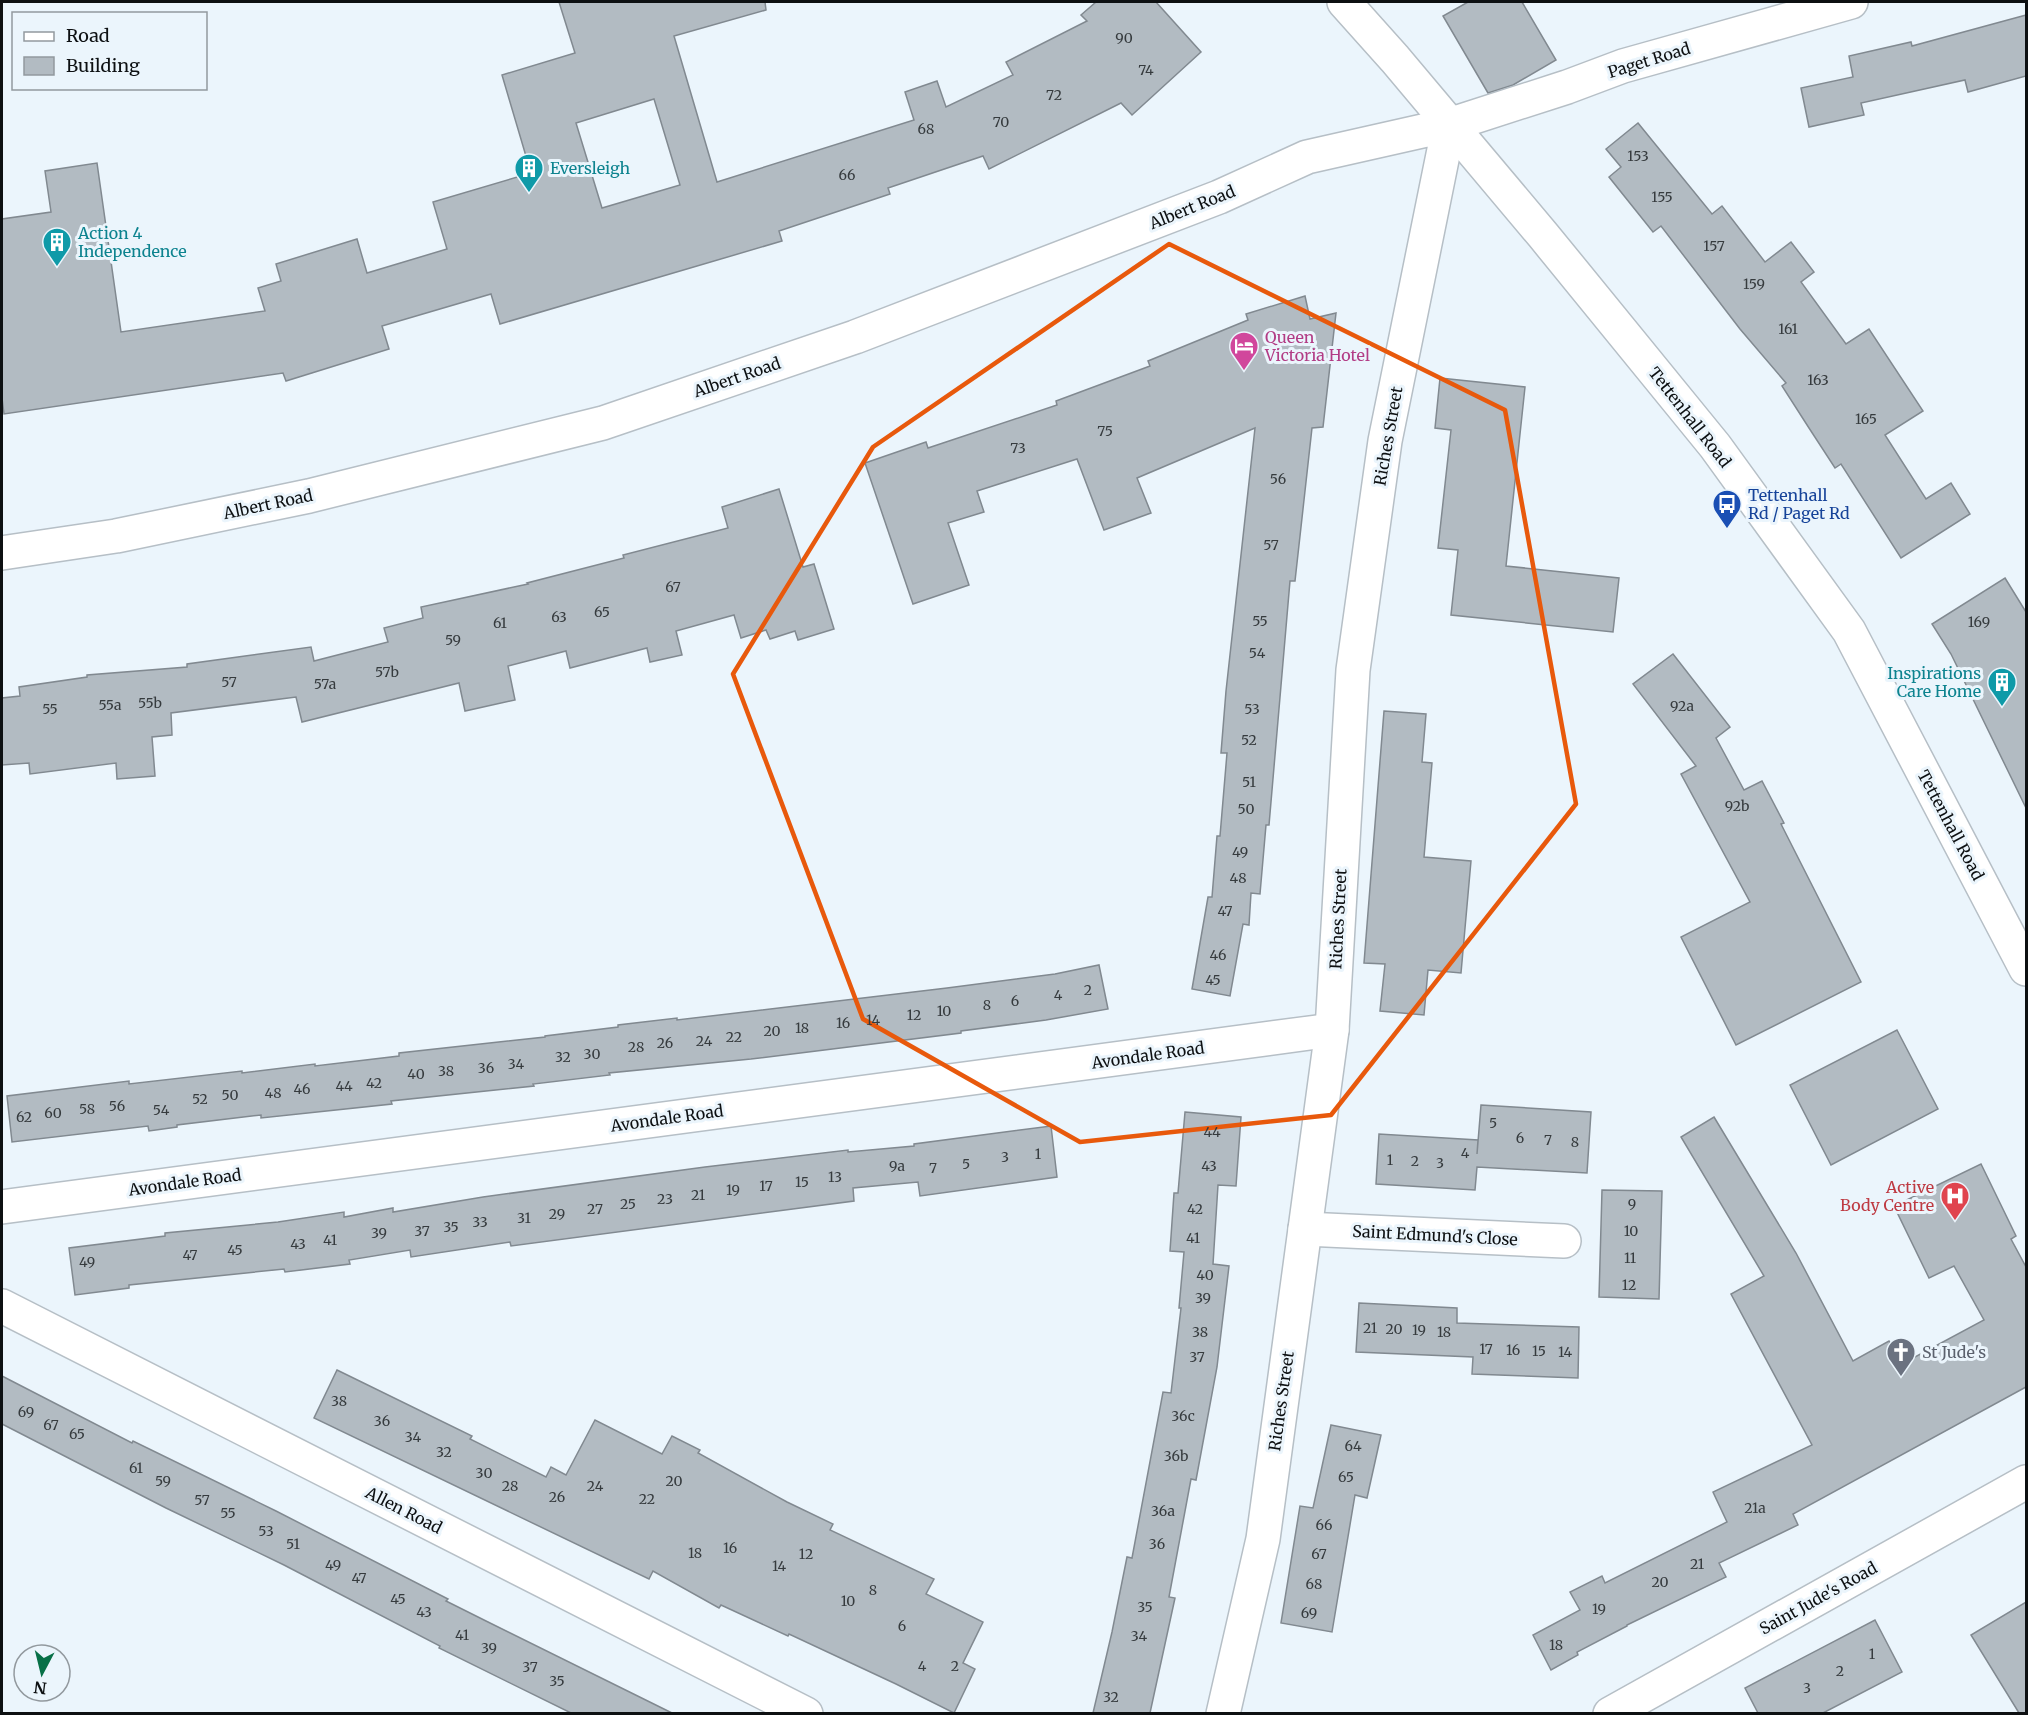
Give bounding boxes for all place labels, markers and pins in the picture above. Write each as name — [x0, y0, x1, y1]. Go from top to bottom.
building icon: Eversleigh — [513, 152, 545, 194]
place label: Eversleigh — [550, 158, 630, 178]
place label: Action 4 Independence — [77, 223, 187, 261]
building icon: Action 4 Independence — [41, 226, 73, 268]
place label: Queen Victoria Hotel — [1264, 327, 1370, 365]
hotel icon: Queen Victoria Hotel — [1228, 330, 1260, 372]
place label: Tettenhall Rd / Paget Rd — [1748, 485, 1850, 523]
bus stop icon: Tettenhall Rd / Paget Rd — [1711, 488, 1743, 530]
place label: Inspirations Care Home — [1887, 663, 1981, 701]
building icon: Inspirations Care Home — [1986, 666, 2018, 708]
place label: Active Body Centre — [1840, 1177, 1934, 1215]
hospital icon: Active Body Centre — [1939, 1180, 1971, 1222]
church icon: St Jude's — [1885, 1336, 1917, 1378]
place label: St Jude's — [1922, 1342, 1986, 1362]

